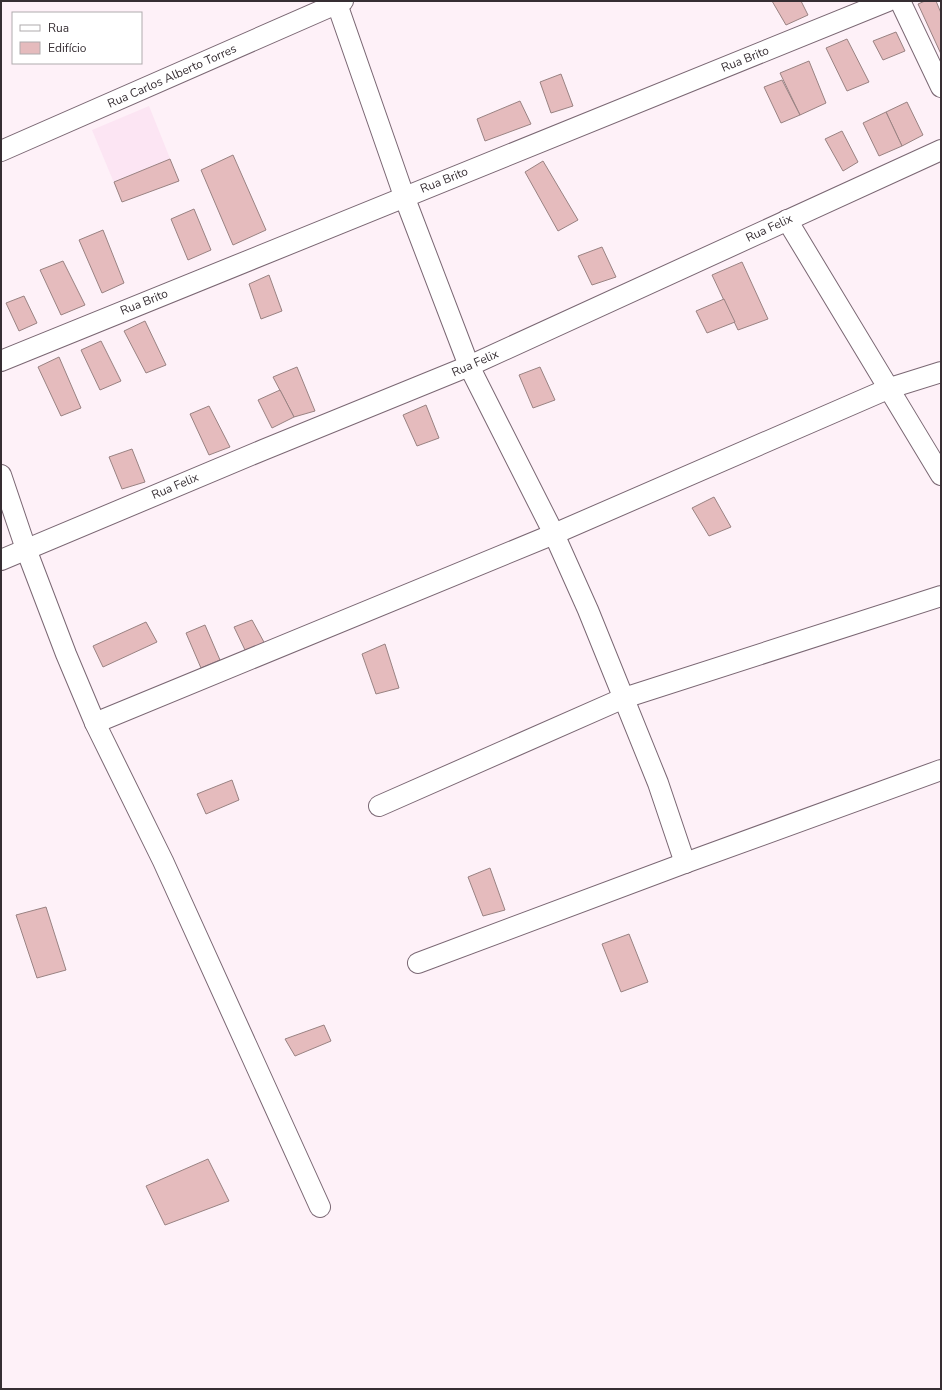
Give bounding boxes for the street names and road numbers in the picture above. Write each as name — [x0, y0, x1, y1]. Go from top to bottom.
street label: Rua Carlos Alberto Torres — [105, 40, 239, 112]
street label: Rua Brito — [719, 42, 772, 76]
street label: Rua Brito — [418, 163, 471, 197]
street label: Rua Felix — [743, 210, 795, 246]
street label: Rua Brito — [118, 285, 171, 319]
street label: Rua Felix — [449, 345, 502, 380]
street label: Rua Felix — [149, 469, 202, 503]

